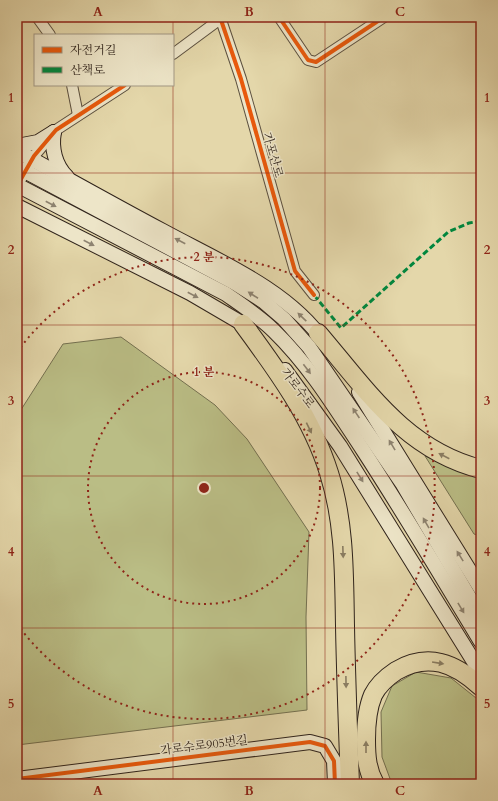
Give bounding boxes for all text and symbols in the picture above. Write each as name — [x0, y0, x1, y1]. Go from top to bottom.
text: A — [93, 3, 103, 21]
text: B — [244, 3, 254, 21]
text: C — [395, 3, 405, 21]
legend — [34, 34, 174, 86]
text: 자전거길 — [70, 42, 116, 58]
text: 산책로 — [70, 62, 105, 78]
text: 1 — [8, 89, 14, 107]
text: 1 — [484, 89, 490, 107]
street label: 가포산로 — [259, 131, 287, 180]
one-way arrow — [45, 200, 57, 207]
one-way arrow — [174, 237, 186, 244]
one-way arrow — [83, 240, 94, 247]
text: 2 — [8, 241, 15, 259]
text: 2 — [484, 241, 491, 259]
text: 2 분 — [194, 249, 215, 265]
one-way arrow — [247, 291, 259, 298]
one-way arrow — [187, 292, 199, 298]
one-way arrow — [297, 312, 307, 322]
text: 1 분 — [194, 364, 215, 380]
one-way arrow — [303, 364, 311, 375]
street label: 가로수로 — [278, 365, 319, 412]
text: 3 — [8, 392, 15, 410]
text: 3 — [484, 392, 491, 410]
one-way arrow — [352, 408, 360, 418]
one-way arrow — [306, 422, 313, 433]
one-way arrow — [389, 439, 396, 451]
one-way arrow — [439, 453, 450, 459]
one-way arrow — [356, 472, 364, 482]
centre of rings — [197, 481, 211, 495]
one-way arrow — [422, 517, 429, 529]
text: 4 — [8, 543, 15, 561]
text: 4 — [484, 543, 491, 561]
one-way arrow — [340, 546, 346, 559]
one-way arrow — [457, 550, 464, 562]
one-way arrow — [457, 602, 464, 614]
one-way arrow — [432, 660, 444, 666]
one-way arrow — [343, 676, 349, 689]
text: 5 — [8, 695, 14, 713]
text: 5 — [484, 695, 490, 713]
street label: 가로수로905번길 — [159, 732, 249, 758]
one-way arrow — [363, 740, 369, 753]
text: A — [93, 782, 103, 800]
text: B — [244, 782, 254, 800]
text: C — [395, 782, 405, 800]

